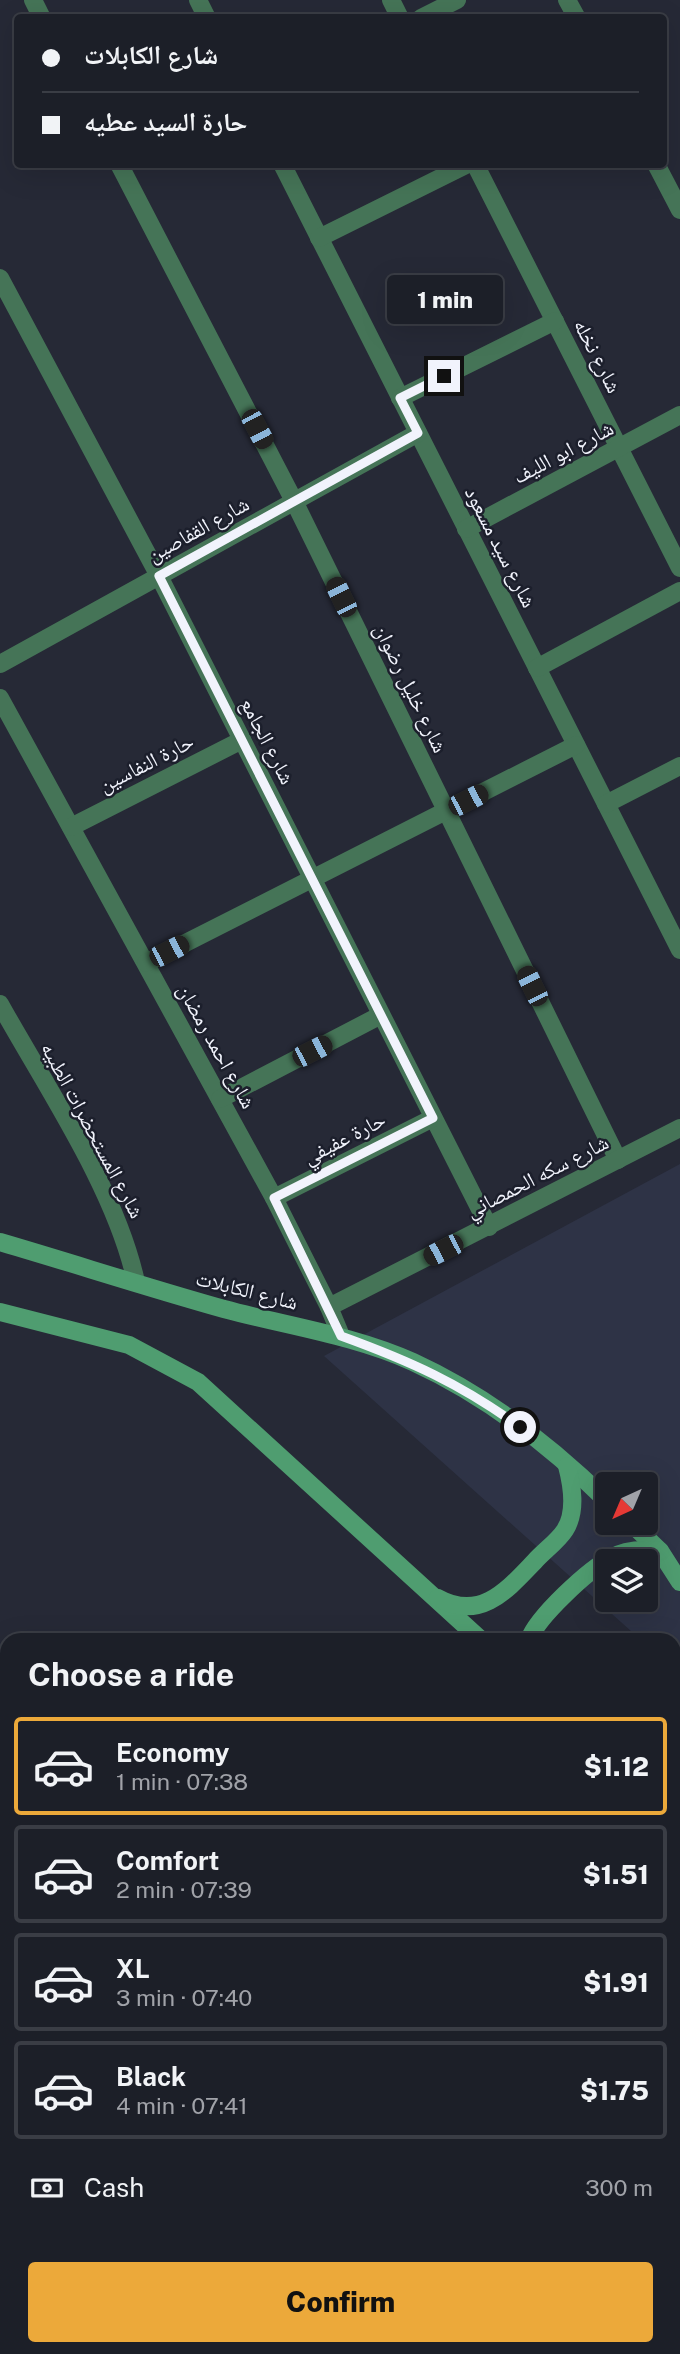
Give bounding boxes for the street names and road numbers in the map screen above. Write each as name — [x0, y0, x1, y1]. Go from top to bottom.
street label: شارع نخله — [568, 315, 627, 398]
street label: شارع ابو الليف — [509, 415, 618, 490]
street label: شارع سيد مسعود — [459, 482, 542, 612]
street label: شارع القفاصين — [143, 491, 254, 568]
street label: شارع خليل رضوان — [368, 619, 453, 757]
street label: شارع الجامع — [235, 694, 300, 789]
street label: حارة النفاسين — [94, 728, 198, 798]
street label: شارع احمد رمضان — [172, 979, 262, 1113]
street label: شارع المستحضرات الطبيه — [35, 1038, 150, 1223]
street label: حارة عفيفي — [299, 1107, 391, 1173]
street label: شارع سكه الحمصاني — [461, 1129, 615, 1227]
street label: شارع الكابلات — [193, 1265, 301, 1316]

